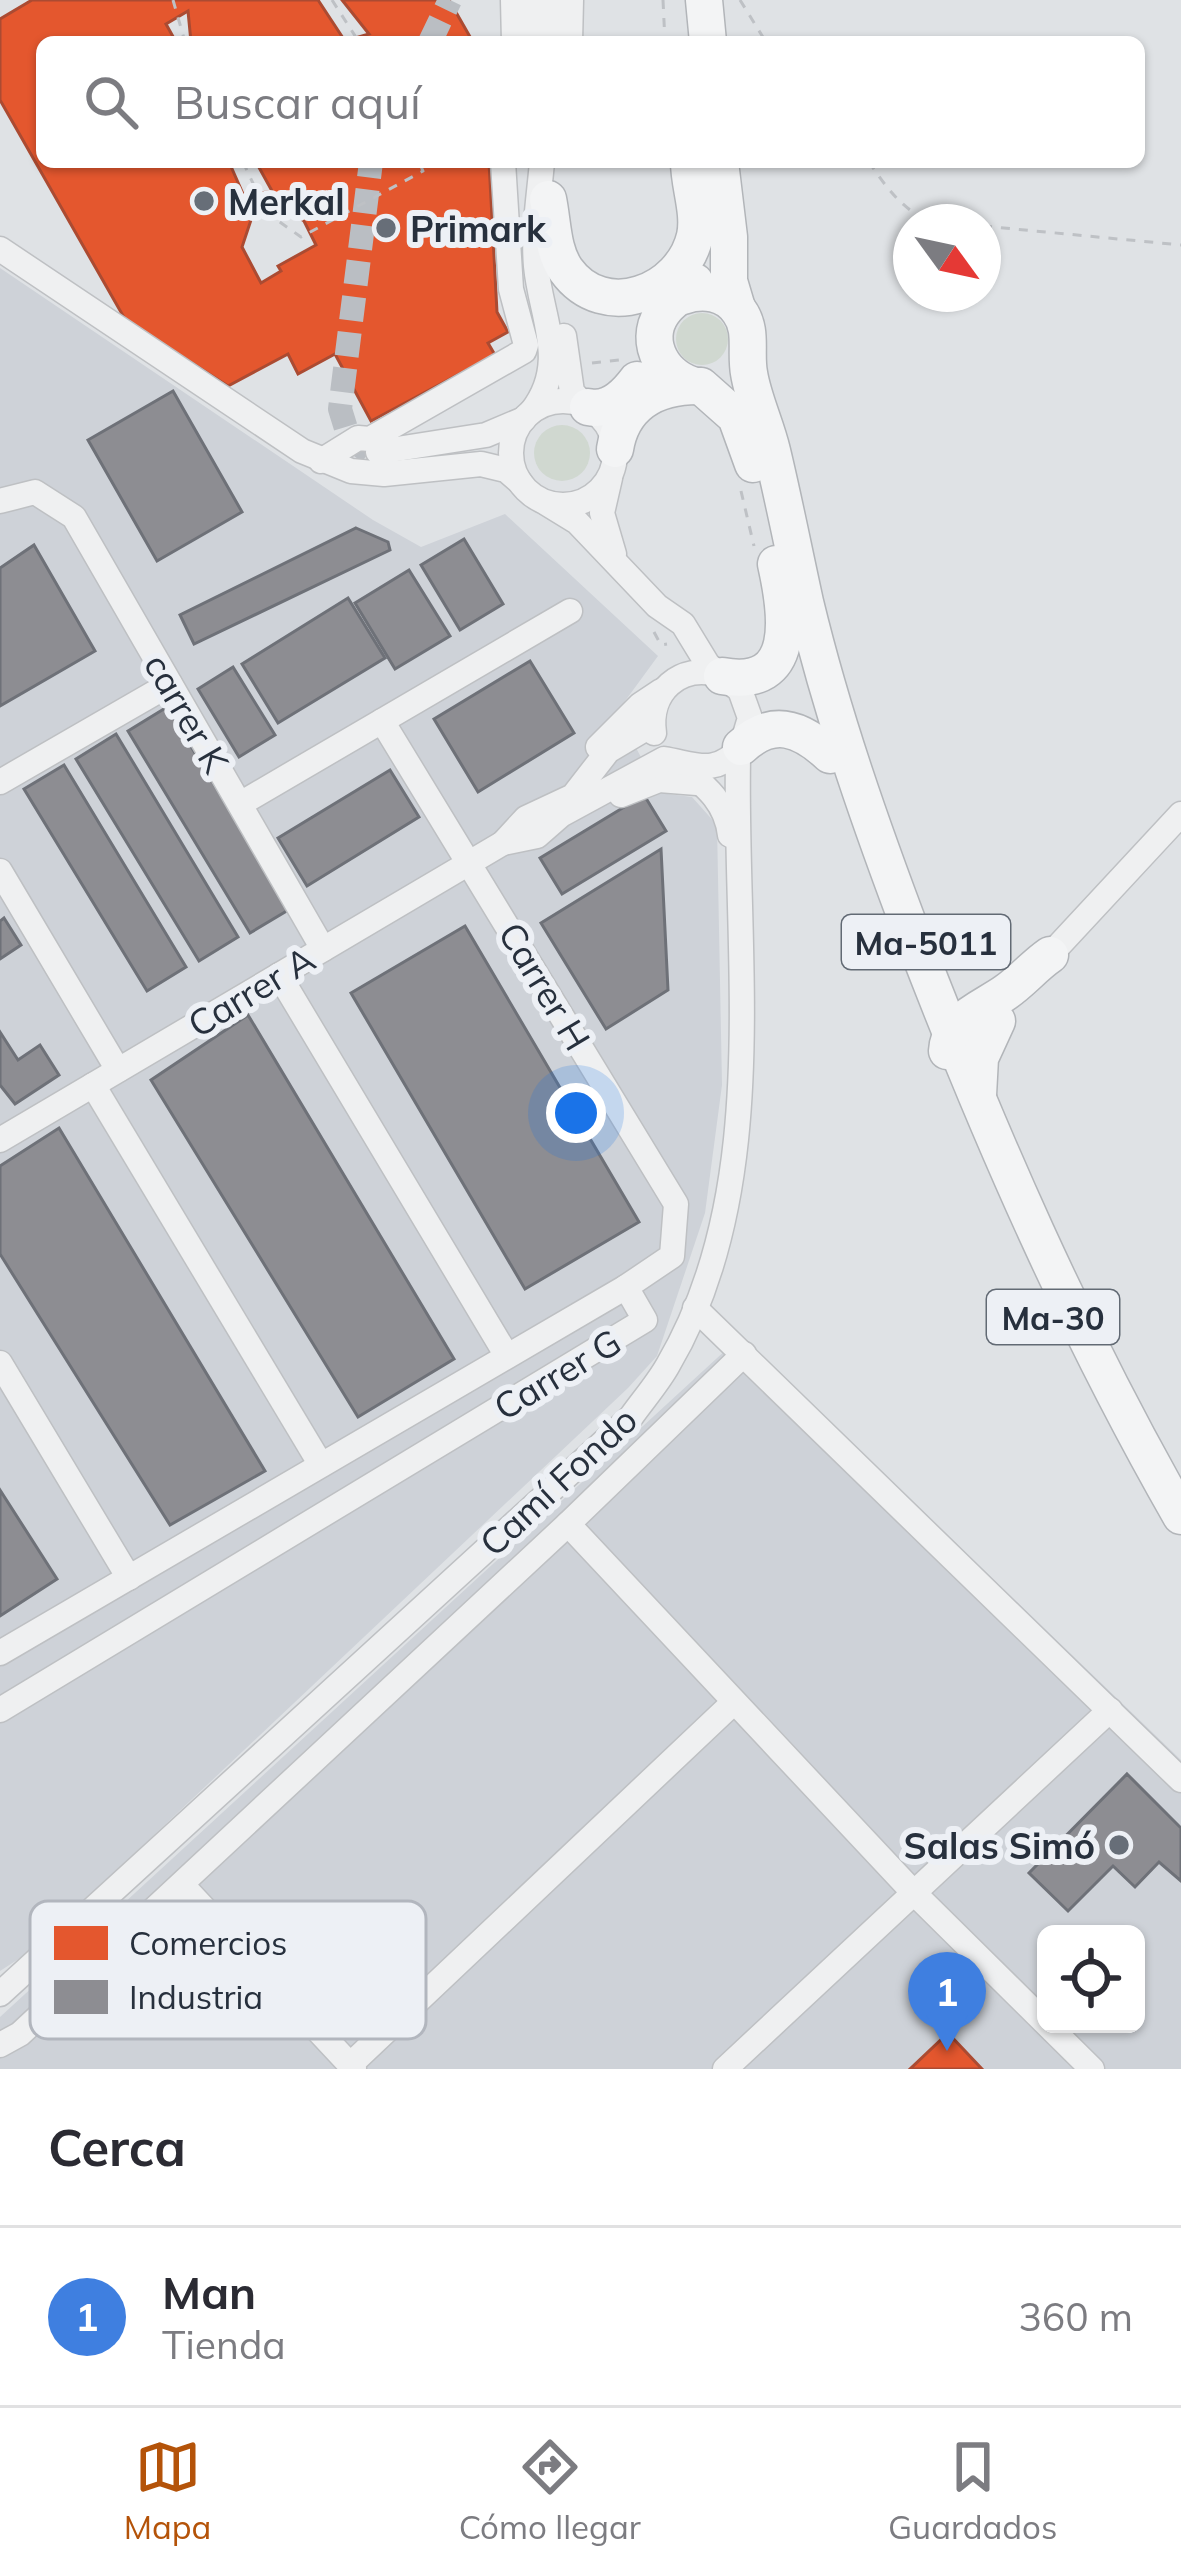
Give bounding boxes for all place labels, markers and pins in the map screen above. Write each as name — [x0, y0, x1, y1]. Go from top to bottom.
place label: Merkal — [228, 179, 345, 224]
marker: Merkal — [191, 188, 217, 214]
place label: Primark — [410, 206, 547, 251]
marker: Primark — [373, 215, 399, 241]
place label: Salas Simó — [904, 1823, 1095, 1868]
marker: Salas Simó — [1106, 1832, 1132, 1858]
pin: 1 — [908, 1952, 986, 2051]

